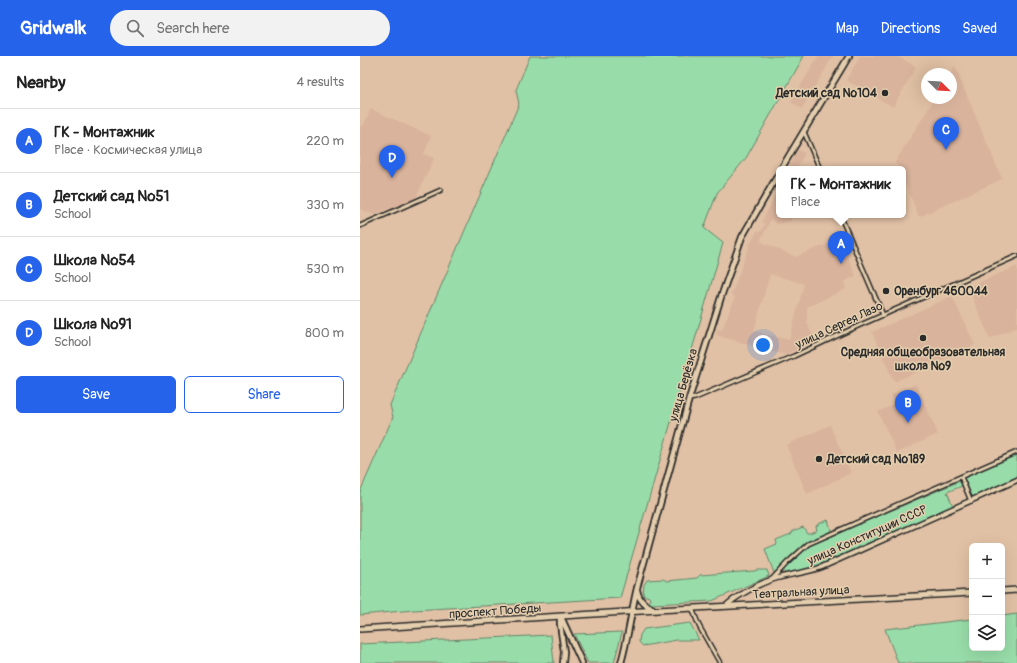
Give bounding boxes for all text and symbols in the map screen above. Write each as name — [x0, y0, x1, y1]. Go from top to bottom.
search box — [110, 10, 390, 46]
text: Gridwalk — [20, 16, 86, 40]
icon: search — [124, 17, 146, 39]
text: Search here — [156, 19, 229, 38]
text: Map — [836, 20, 859, 37]
text: Directions — [881, 20, 940, 37]
text: Saved — [962, 20, 997, 37]
north arrow — [921, 68, 957, 104]
text: Nearby — [16, 72, 65, 93]
text: 4 results — [297, 74, 344, 90]
place label: Детский сад №104 — [775, 86, 877, 101]
marker: Детский сад №104 — [880, 88, 890, 98]
pin: C — [933, 117, 959, 150]
text: ГК - Монтажник — [54, 123, 155, 142]
text: A — [25, 133, 33, 149]
text: 220 m — [306, 133, 344, 149]
text: Place · Космическая улица — [54, 142, 202, 158]
pin: D — [379, 145, 405, 178]
popup — [776, 166, 906, 218]
text: ГК - Монтажник — [790, 175, 892, 194]
text: Детский сад №51 — [54, 187, 169, 206]
text: Place — [790, 194, 820, 210]
text: B — [25, 197, 33, 213]
text: 330 m — [306, 197, 344, 213]
text: School — [54, 206, 91, 222]
pin: A — [828, 231, 854, 264]
text: Школа №54 — [54, 251, 135, 270]
text: C — [25, 261, 33, 277]
text: 530 m — [306, 261, 344, 277]
text: School — [54, 270, 91, 286]
place label: Оренбург 460044 — [894, 284, 988, 299]
marker: Оренбург 460044 — [881, 286, 891, 296]
street label: улица Сергея Лазо — [792, 298, 886, 353]
text: Школа №91 — [54, 315, 132, 334]
text: D — [25, 325, 33, 341]
text: 800 m — [305, 325, 344, 341]
marker: Средняя общеобразовательная школа №9 — [918, 333, 928, 343]
text: School — [54, 334, 91, 350]
your location — [753, 335, 773, 355]
place label: Средняя общеобразовательная школа №9 — [841, 345, 1005, 374]
street label: улица Берёзка — [666, 346, 701, 424]
button: Save — [16, 376, 176, 413]
button: Share — [184, 376, 344, 413]
pin: B — [895, 390, 921, 423]
place label: Детский сад №189 — [826, 452, 925, 467]
marker: Детский сад №189 — [814, 454, 824, 464]
street label: улица Конституции СССР — [804, 502, 929, 569]
map controls — [969, 543, 1005, 651]
button: + — [969, 543, 1005, 579]
button: − — [969, 579, 1005, 615]
street label: Театральная улица — [752, 582, 850, 603]
street label: проспект Победы — [448, 601, 542, 622]
button: layers — [969, 615, 1005, 651]

